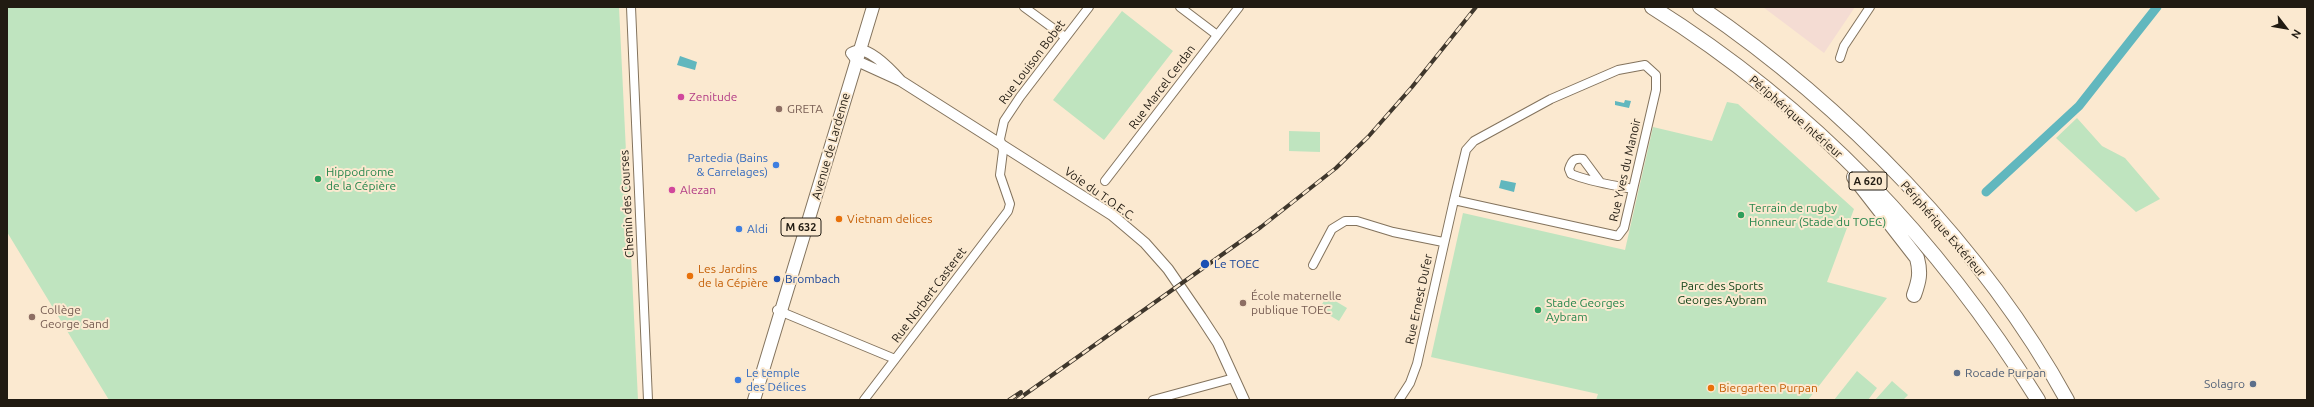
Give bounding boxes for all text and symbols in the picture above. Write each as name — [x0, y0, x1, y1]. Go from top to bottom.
north arrow — [2266, 8, 2306, 48]
street label: Rue Louison Bobet — [996, 17, 1068, 107]
text: N — [2289, 28, 2304, 41]
street label: Rue Marcel Cerdan — [1126, 42, 1198, 132]
street label: Périphérique Intérieur — [1746, 73, 1846, 161]
place label: Zenitude — [689, 90, 737, 104]
street label: Avenue de Lardenne — [809, 91, 853, 201]
marker: Zenitude — [676, 92, 686, 102]
place label: GRETA — [787, 102, 823, 116]
marker: GRETA — [774, 104, 784, 114]
street label: Rue Yves du Manoir — [1606, 117, 1644, 223]
street label: Chemin des Courses — [617, 150, 637, 258]
place label: Partedia (Bains & Carrelages) — [688, 151, 768, 179]
marker: Partedia (Bains & Carrelages) — [771, 160, 781, 170]
street label: Voie du T.O.E.C. — [1062, 164, 1138, 224]
place label: Hippodrome de la Cépière — [326, 165, 396, 193]
road number: A 620 — [1849, 172, 1887, 190]
marker: Hippodrome de la Cépière — [313, 174, 323, 184]
street label: Périphérique Extérieur — [1898, 178, 1988, 280]
place label: Alezan — [680, 183, 716, 197]
marker: Alezan — [667, 185, 677, 195]
place label: Terrain de rugby Honneur (Stade du TOEC) — [1749, 201, 1886, 229]
marker: Terrain de rugby Honneur (Stade du TOEC) — [1736, 210, 1746, 220]
place label: Vietnam delices — [847, 212, 932, 226]
marker: Vietnam delices — [834, 214, 844, 224]
road number: M 632 — [781, 218, 821, 236]
place label: Aldi — [747, 222, 768, 236]
marker: Aldi — [734, 224, 744, 234]
street label: Rue Norbert Casteret — [889, 245, 969, 345]
street label: Rue Ernest Dufer — [1402, 252, 1436, 346]
place label: Le TOEC — [1214, 257, 1259, 271]
marker: Le TOEC — [1199, 258, 1211, 270]
place label: Les Jardins de la Cépière — [698, 262, 768, 290]
marker: Les Jardins de la Cépière — [685, 271, 695, 281]
place label: Brombach — [785, 272, 840, 286]
marker: Brombach — [772, 274, 782, 284]
park label: Parc des Sports Georges Aybram — [1677, 279, 1767, 307]
place label: École maternelle publique TOEC — [1251, 289, 1342, 317]
place label: Stade Georges Aybram — [1546, 296, 1624, 324]
marker: École maternelle publique TOEC — [1238, 298, 1248, 308]
place label: Collège George Sand — [40, 303, 109, 331]
marker: Stade Georges Aybram — [1533, 305, 1543, 315]
marker: Collège George Sand — [27, 312, 37, 322]
place label: Le temple des Délices — [746, 366, 806, 394]
place label: Rocade Purpan — [1965, 366, 2046, 380]
marker: Rocade Purpan — [1952, 368, 1962, 378]
marker: Le temple des Délices — [733, 375, 743, 385]
place label: Solagro — [2204, 377, 2245, 391]
marker: Solagro — [2248, 379, 2258, 389]
place label: Biergarten Purpan — [1719, 381, 1818, 395]
marker: Biergarten Purpan — [1706, 383, 1716, 393]

